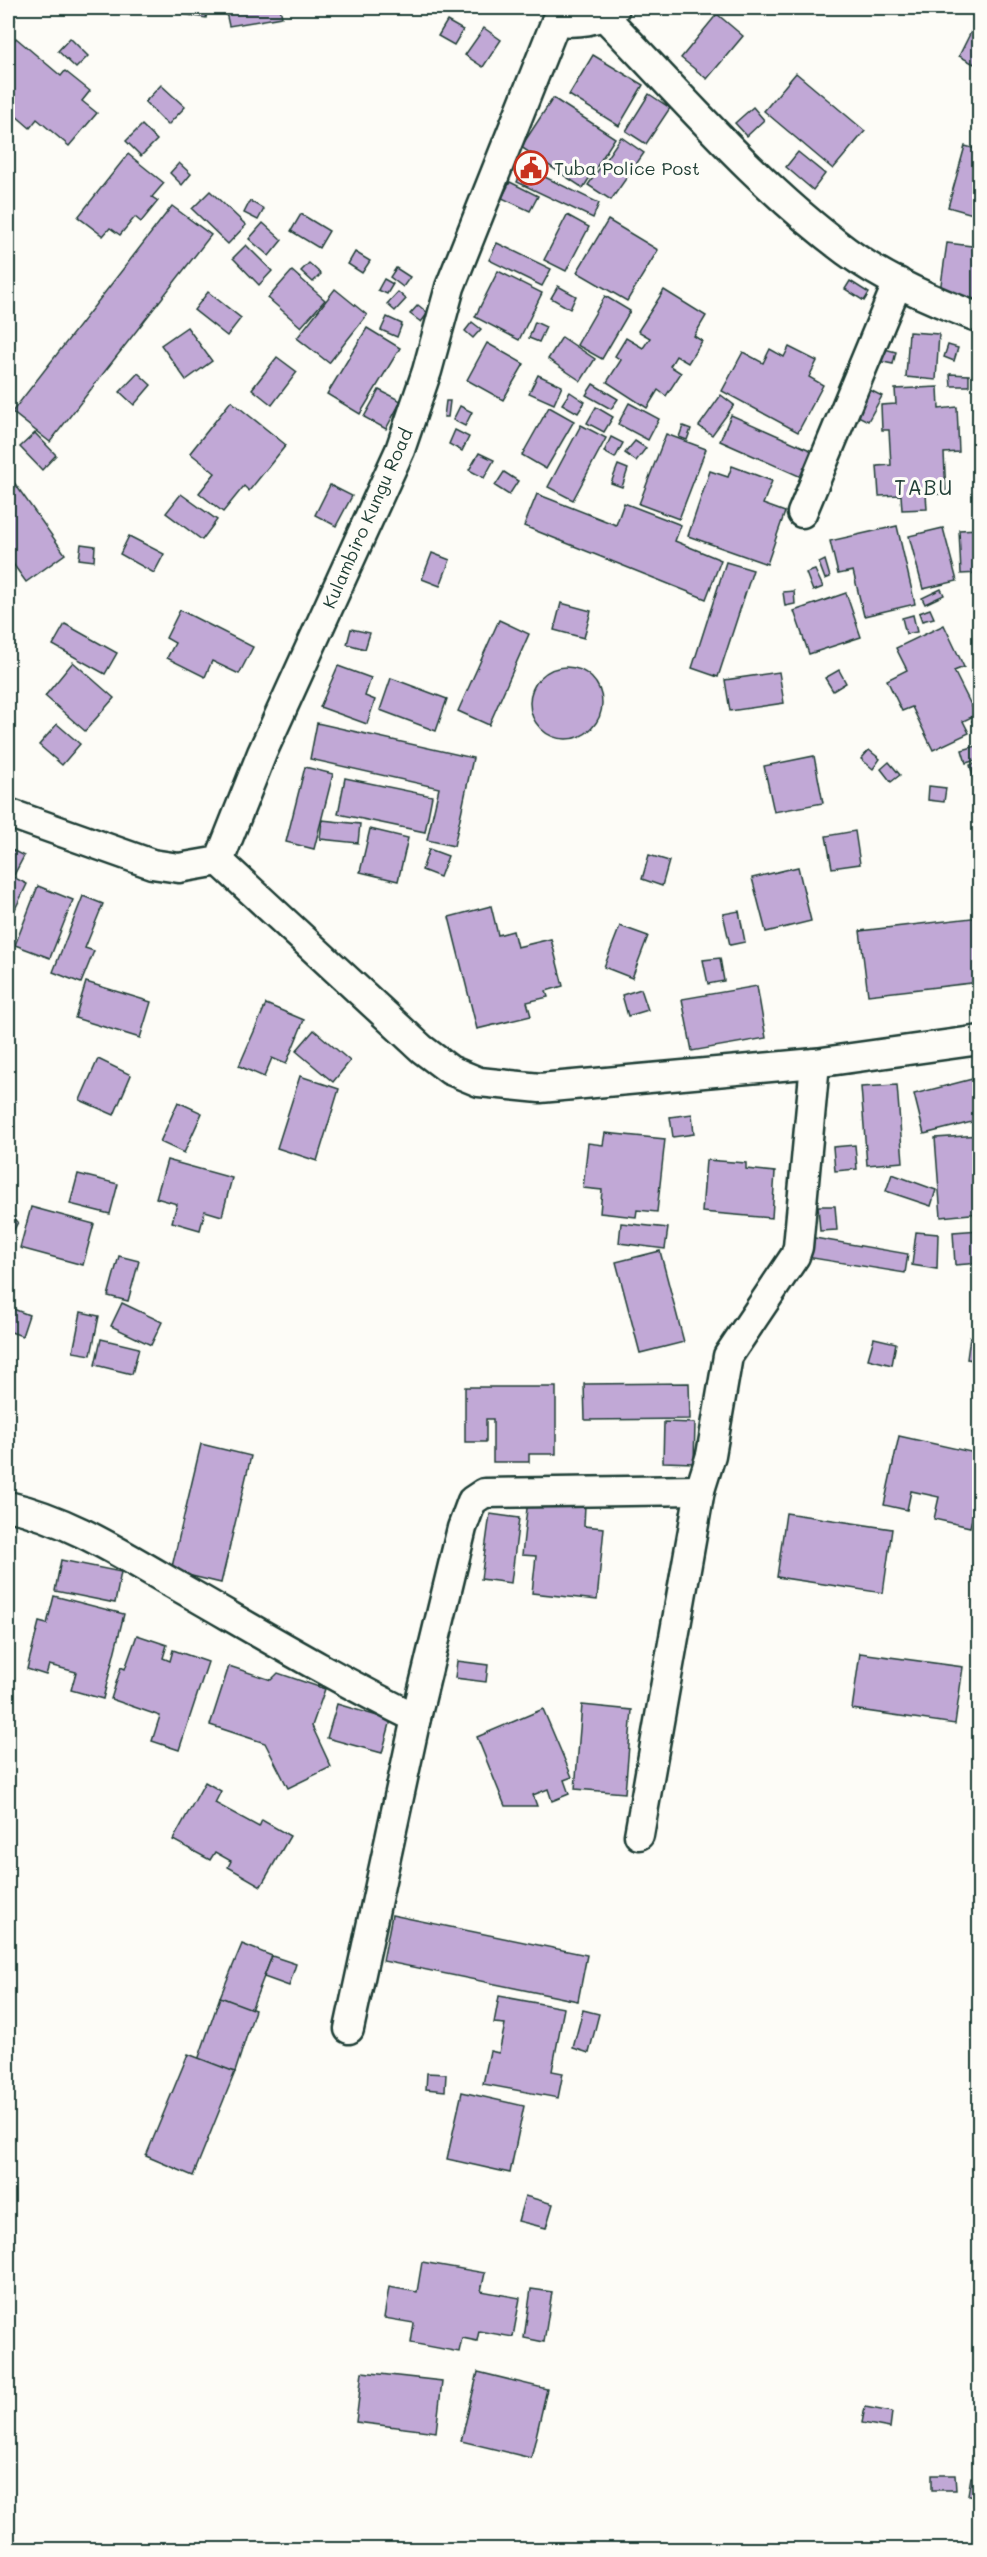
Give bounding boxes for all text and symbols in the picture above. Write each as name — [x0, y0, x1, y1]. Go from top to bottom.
public building icon: Tuba Police Post — [513, 150, 549, 186]
place label: Tuba Police Post — [554, 156, 700, 180]
street label: Kulambiro Kungu Road — [316, 424, 418, 612]
district label: TABU — [894, 473, 954, 500]

